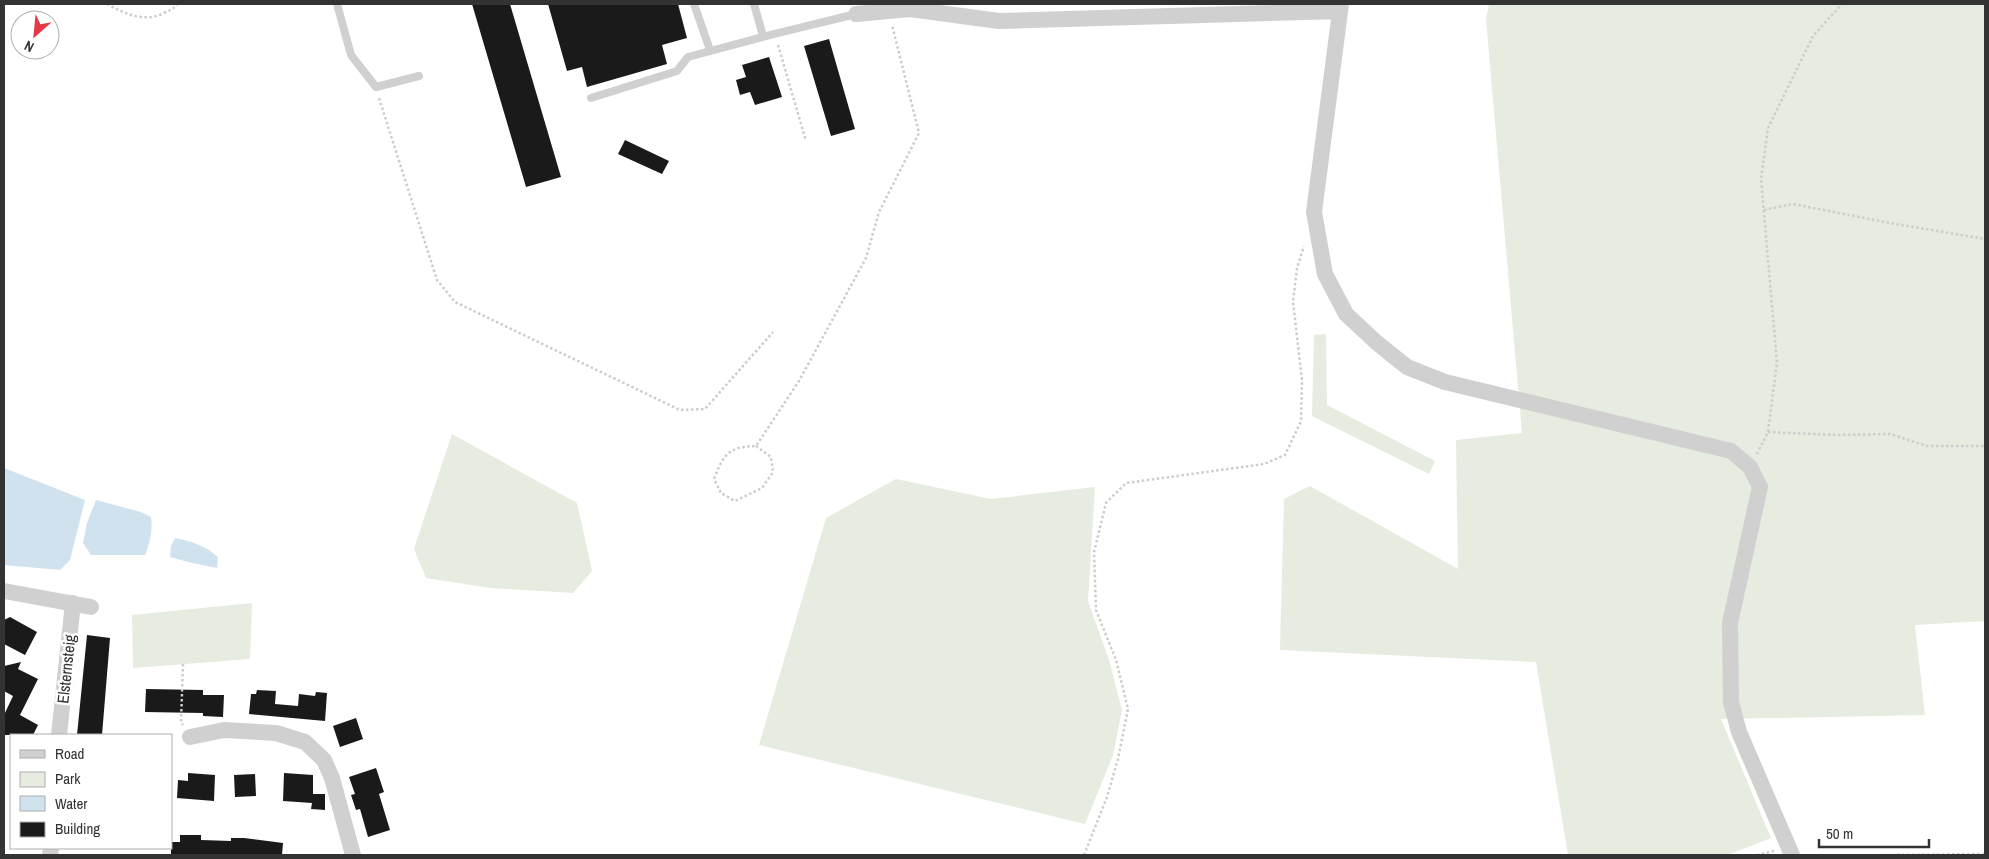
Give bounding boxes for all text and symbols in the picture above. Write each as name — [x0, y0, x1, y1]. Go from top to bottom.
north arrow — [10, 10, 60, 60]
text: N — [21, 37, 37, 56]
street label: Elsternsteig — [51, 633, 81, 705]
legend — [10, 734, 172, 849]
text: Road — [55, 743, 84, 764]
text: Park — [55, 768, 81, 789]
text: Water — [55, 793, 87, 814]
scale bar — [1819, 816, 1929, 848]
text: Building — [55, 818, 100, 839]
text: 50 m — [1826, 823, 1853, 844]

